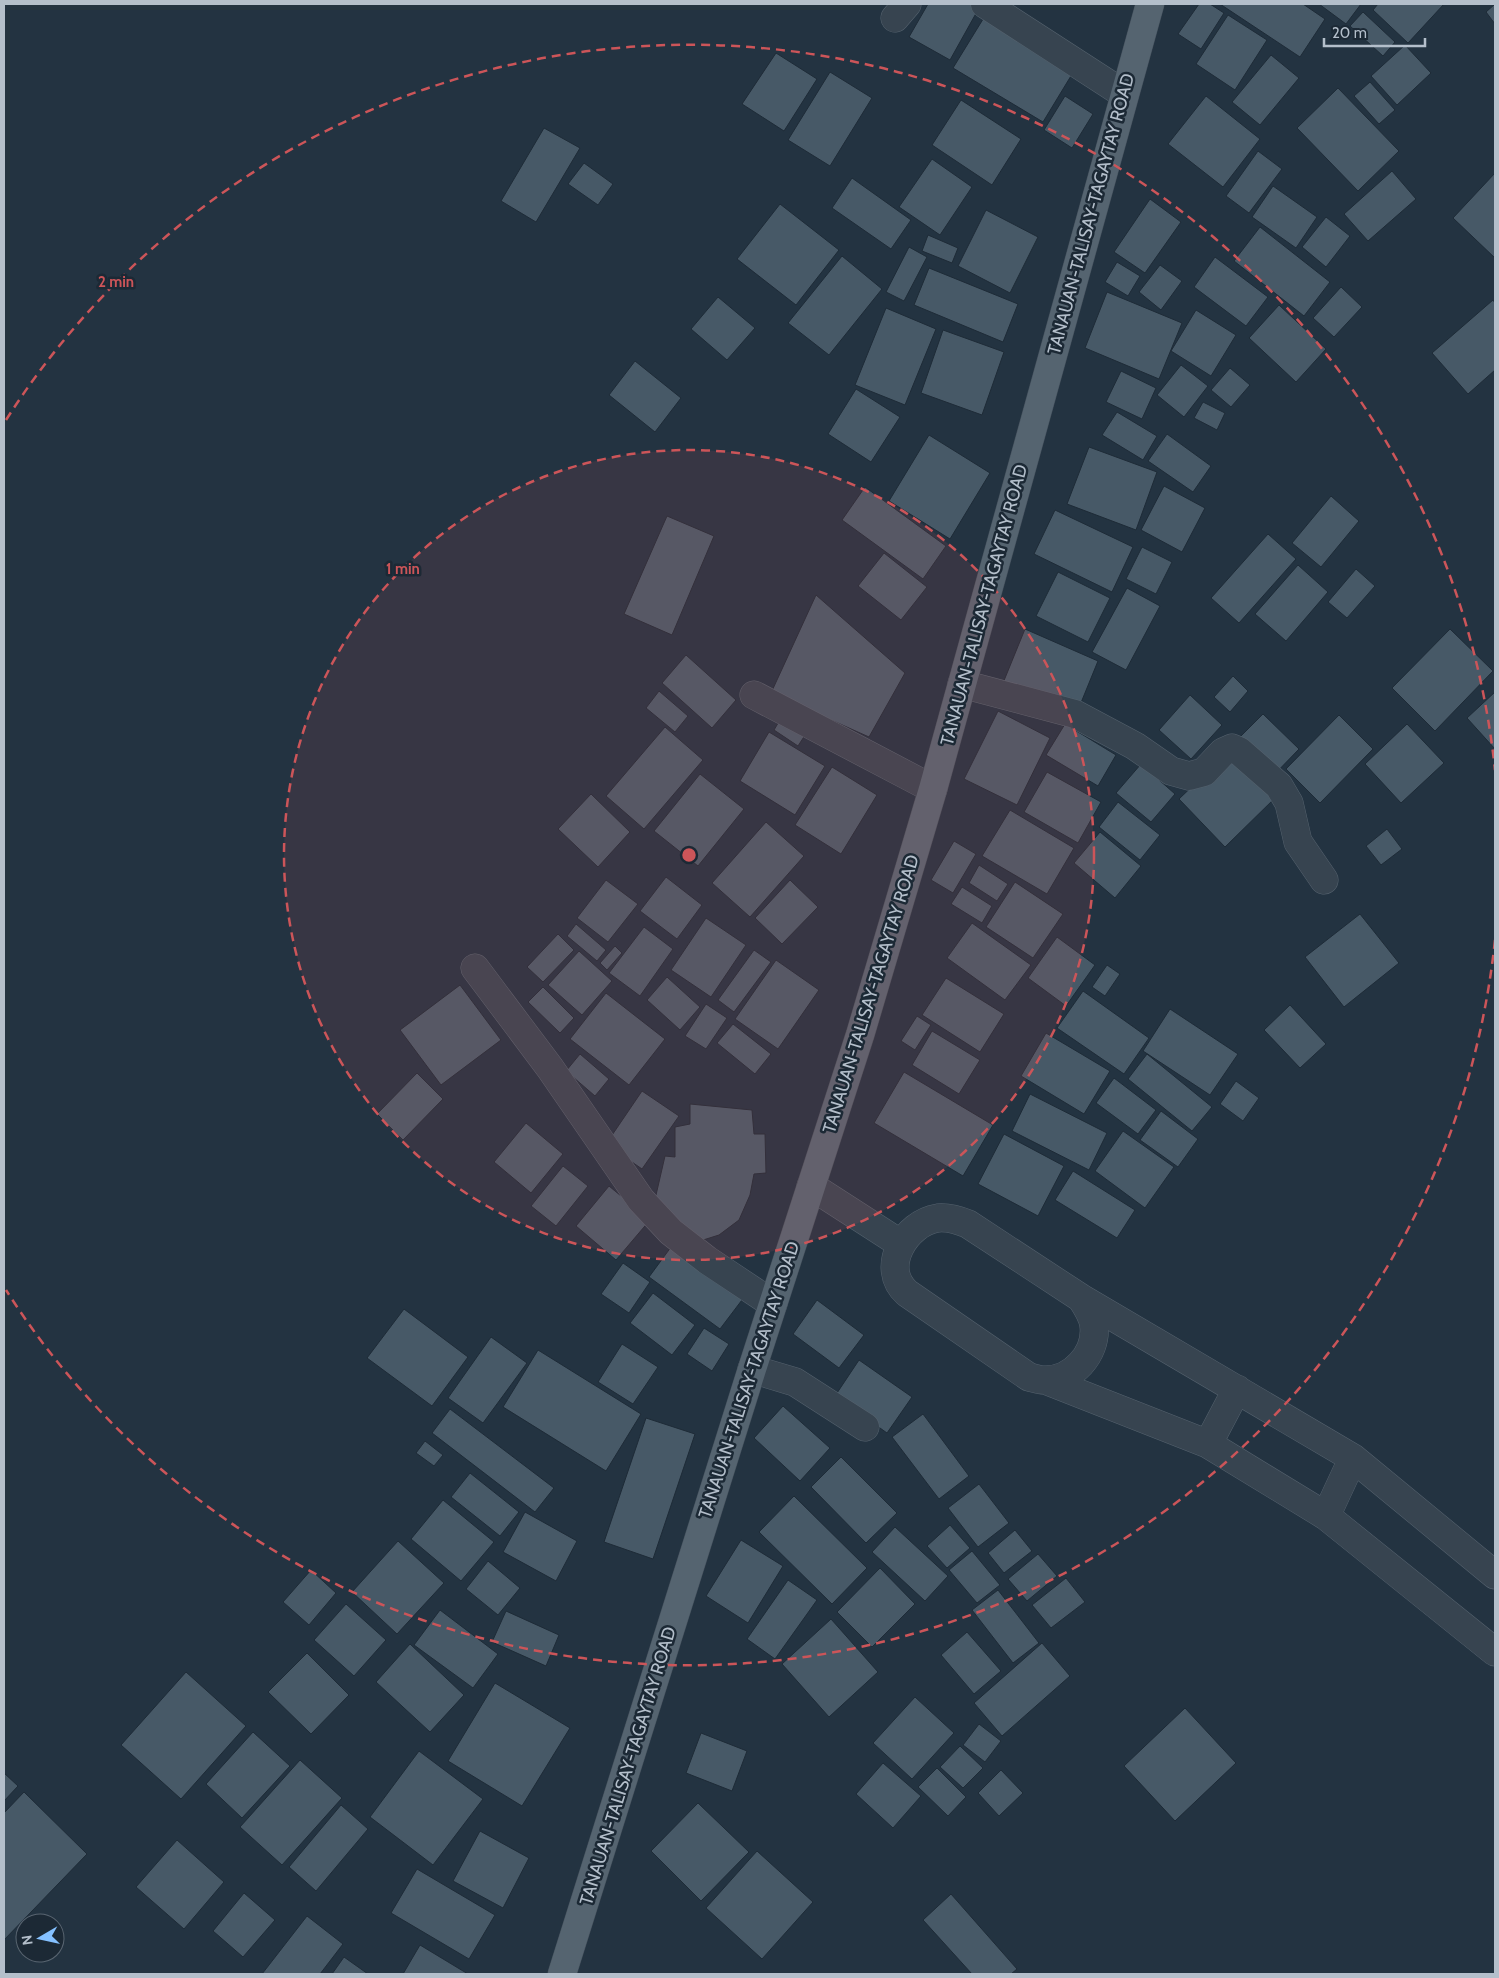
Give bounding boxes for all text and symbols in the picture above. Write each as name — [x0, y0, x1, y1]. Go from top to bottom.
scale bar — [1324, 15, 1425, 47]
text: 20 m — [1332, 24, 1367, 42]
street label: TANAUAN-TALISAY-TAGAYTAY ROAD — [1043, 71, 1139, 357]
text: 2 min — [98, 273, 134, 291]
street label: TANAUAN-TALISAY-TAGAYTAY ROAD — [936, 462, 1032, 748]
text: 1 min — [386, 560, 420, 578]
centre of rings — [680, 846, 698, 864]
street label: TANAUAN-TALISAY-TAGAYTAY ROAD — [818, 852, 924, 1136]
street label: TANAUAN-TALISAY-TAGAYTAY ROAD — [694, 1239, 804, 1521]
street label: TANAUAN-TALISAY-TAGAYTAY ROAD — [575, 1624, 681, 1908]
north arrow — [15, 1913, 65, 1963]
text: N — [17, 1934, 37, 1946]

